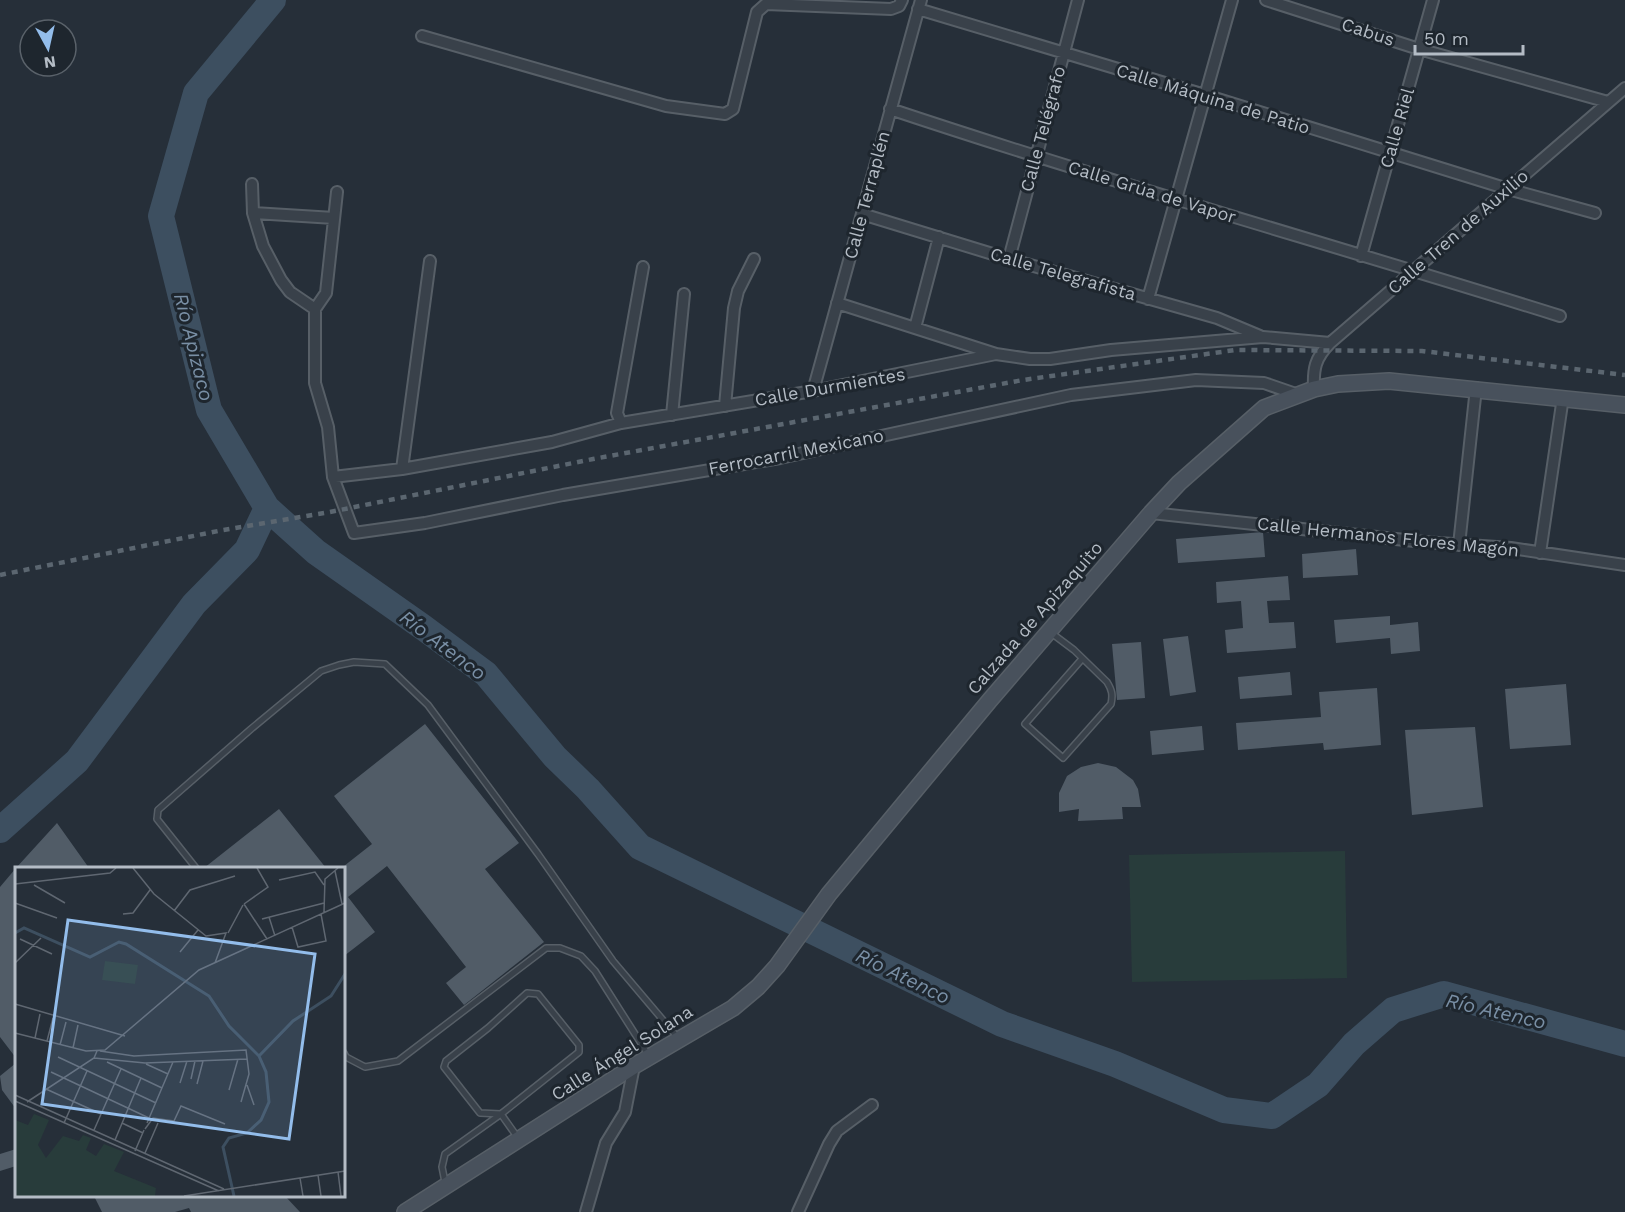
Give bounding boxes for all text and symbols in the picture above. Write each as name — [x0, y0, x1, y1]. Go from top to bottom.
street label: Cabus — [1339, 13, 1397, 50]
north arrow — [18, 18, 78, 78]
scale bar — [1415, 18, 1523, 56]
text: 50 m — [1424, 28, 1469, 49]
text: N — [43, 52, 57, 73]
street label: Calle Máquina de Patio — [1114, 59, 1313, 138]
street label: Calle Telégrafo — [1016, 64, 1069, 194]
street label: Calle Riel — [1375, 85, 1418, 170]
street label: Calle Terraplén — [839, 128, 894, 261]
street label: Calle Grúa de Vapor — [1065, 156, 1239, 227]
street label: Calle Tren de Auxilio — [1383, 165, 1532, 298]
street label: Calle Telegrafista — [988, 243, 1138, 304]
water label: Río Apizaco — [169, 290, 219, 404]
street label: Calle Durmientes — [753, 363, 907, 410]
street label: Ferrocarril Mexicano — [706, 424, 885, 479]
street label: Calle Hermanos Flores Magón — [1256, 512, 1520, 561]
street label: Calzada de Apizaquito — [963, 537, 1107, 698]
water label: Río Atenco — [395, 605, 491, 685]
inset map — [15, 867, 345, 1197]
water label: Río Atenco — [852, 943, 954, 1009]
water label: Río Atenco — [1444, 988, 1548, 1034]
street label: Calle Ángel Solana — [547, 1001, 696, 1105]

